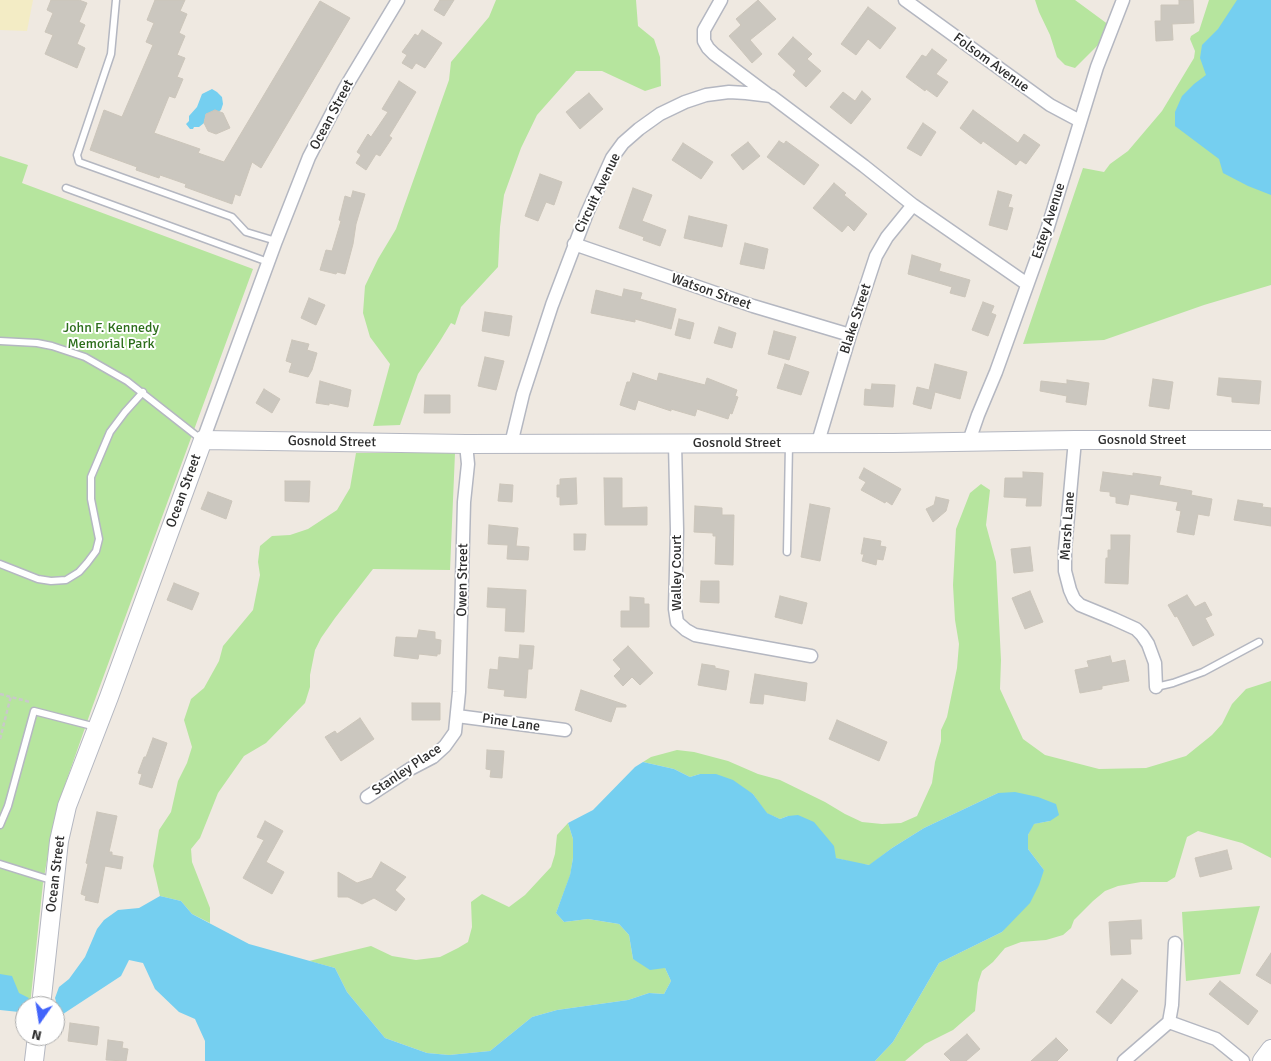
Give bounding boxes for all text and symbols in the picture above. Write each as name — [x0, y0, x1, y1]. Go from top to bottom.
street label: Folsom Avenue — [950, 30, 1032, 96]
street label: Ocean Street — [307, 77, 357, 153]
street label: Circuit Avenue — [571, 150, 625, 236]
street label: Estey Avenue — [1029, 181, 1069, 261]
street label: Watson Street — [669, 270, 753, 314]
street label: Blake Street — [837, 282, 875, 356]
park label: John F. Kennedy Memorial Park — [63, 320, 159, 352]
street label: Gosnold Street — [1098, 432, 1186, 448]
street label: Gosnold Street — [288, 433, 376, 451]
street label: Gosnold Street — [693, 435, 781, 451]
street label: Ocean Street — [163, 452, 205, 530]
street label: Marsh Lane — [1057, 491, 1079, 561]
street label: Walley Court — [669, 535, 685, 611]
street label: Owen Street — [454, 543, 472, 617]
street label: Pine Lane — [481, 711, 541, 735]
street label: Stanley Place — [369, 741, 445, 799]
street label: Ocean Street — [43, 835, 69, 913]
north arrow — [15, 996, 65, 1046]
text: N — [30, 1026, 43, 1045]

